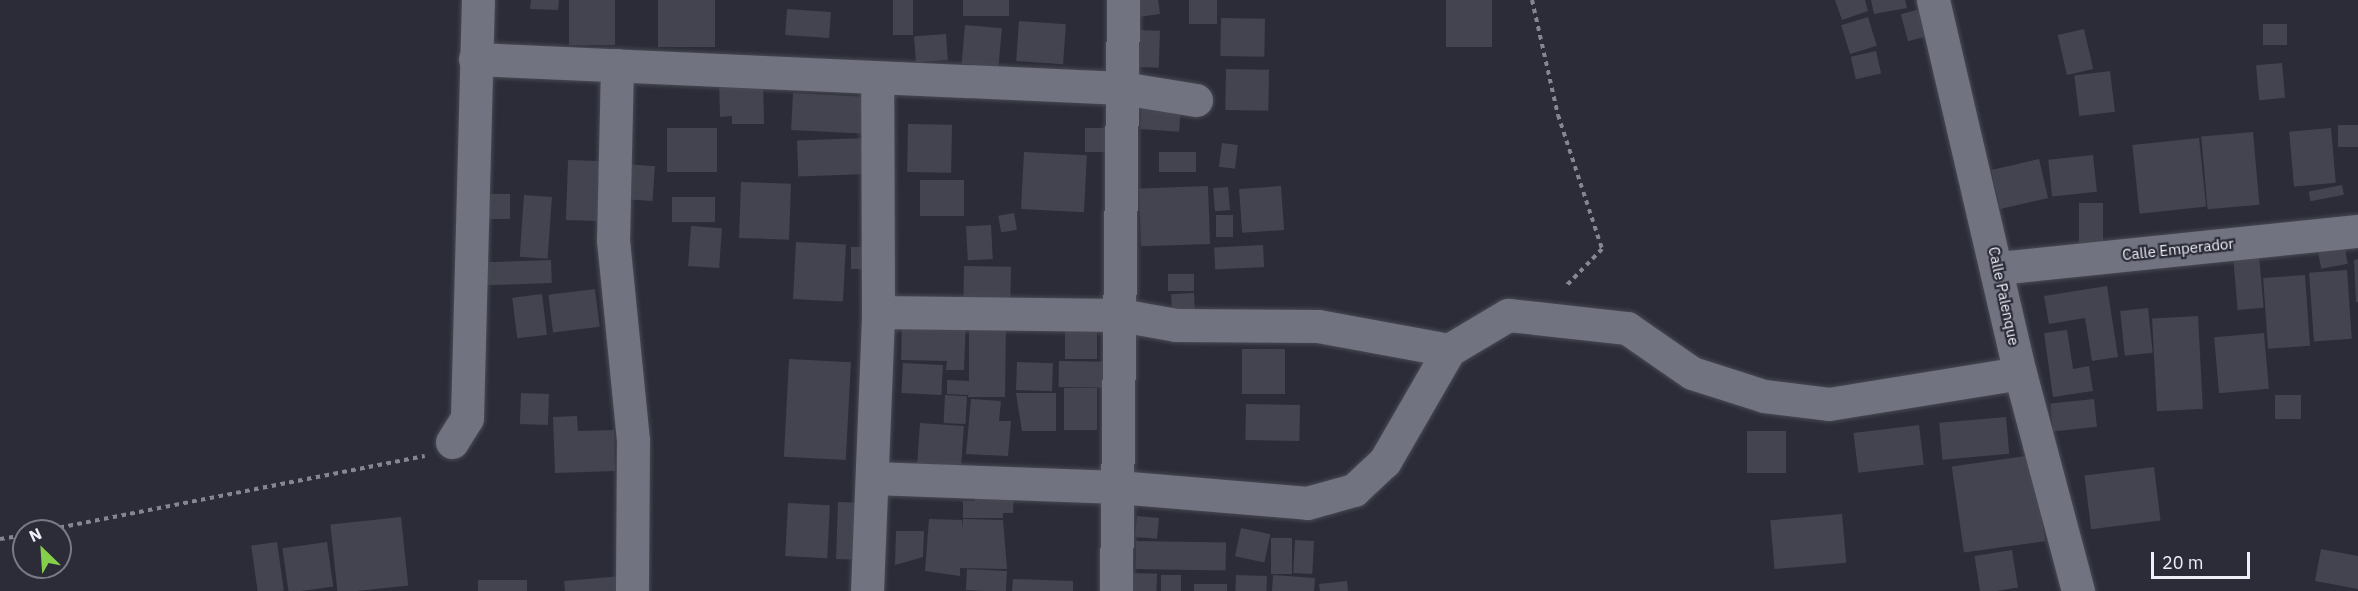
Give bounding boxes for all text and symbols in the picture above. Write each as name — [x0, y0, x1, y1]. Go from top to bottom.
street label: Calle Emperador — [2121, 234, 2235, 264]
street label: Calle Palenque — [1985, 245, 2023, 347]
north arrow — [12, 519, 72, 579]
text: N — [26, 523, 45, 546]
scale bar — [2154, 540, 2253, 578]
text: 20 m — [2162, 551, 2204, 574]

